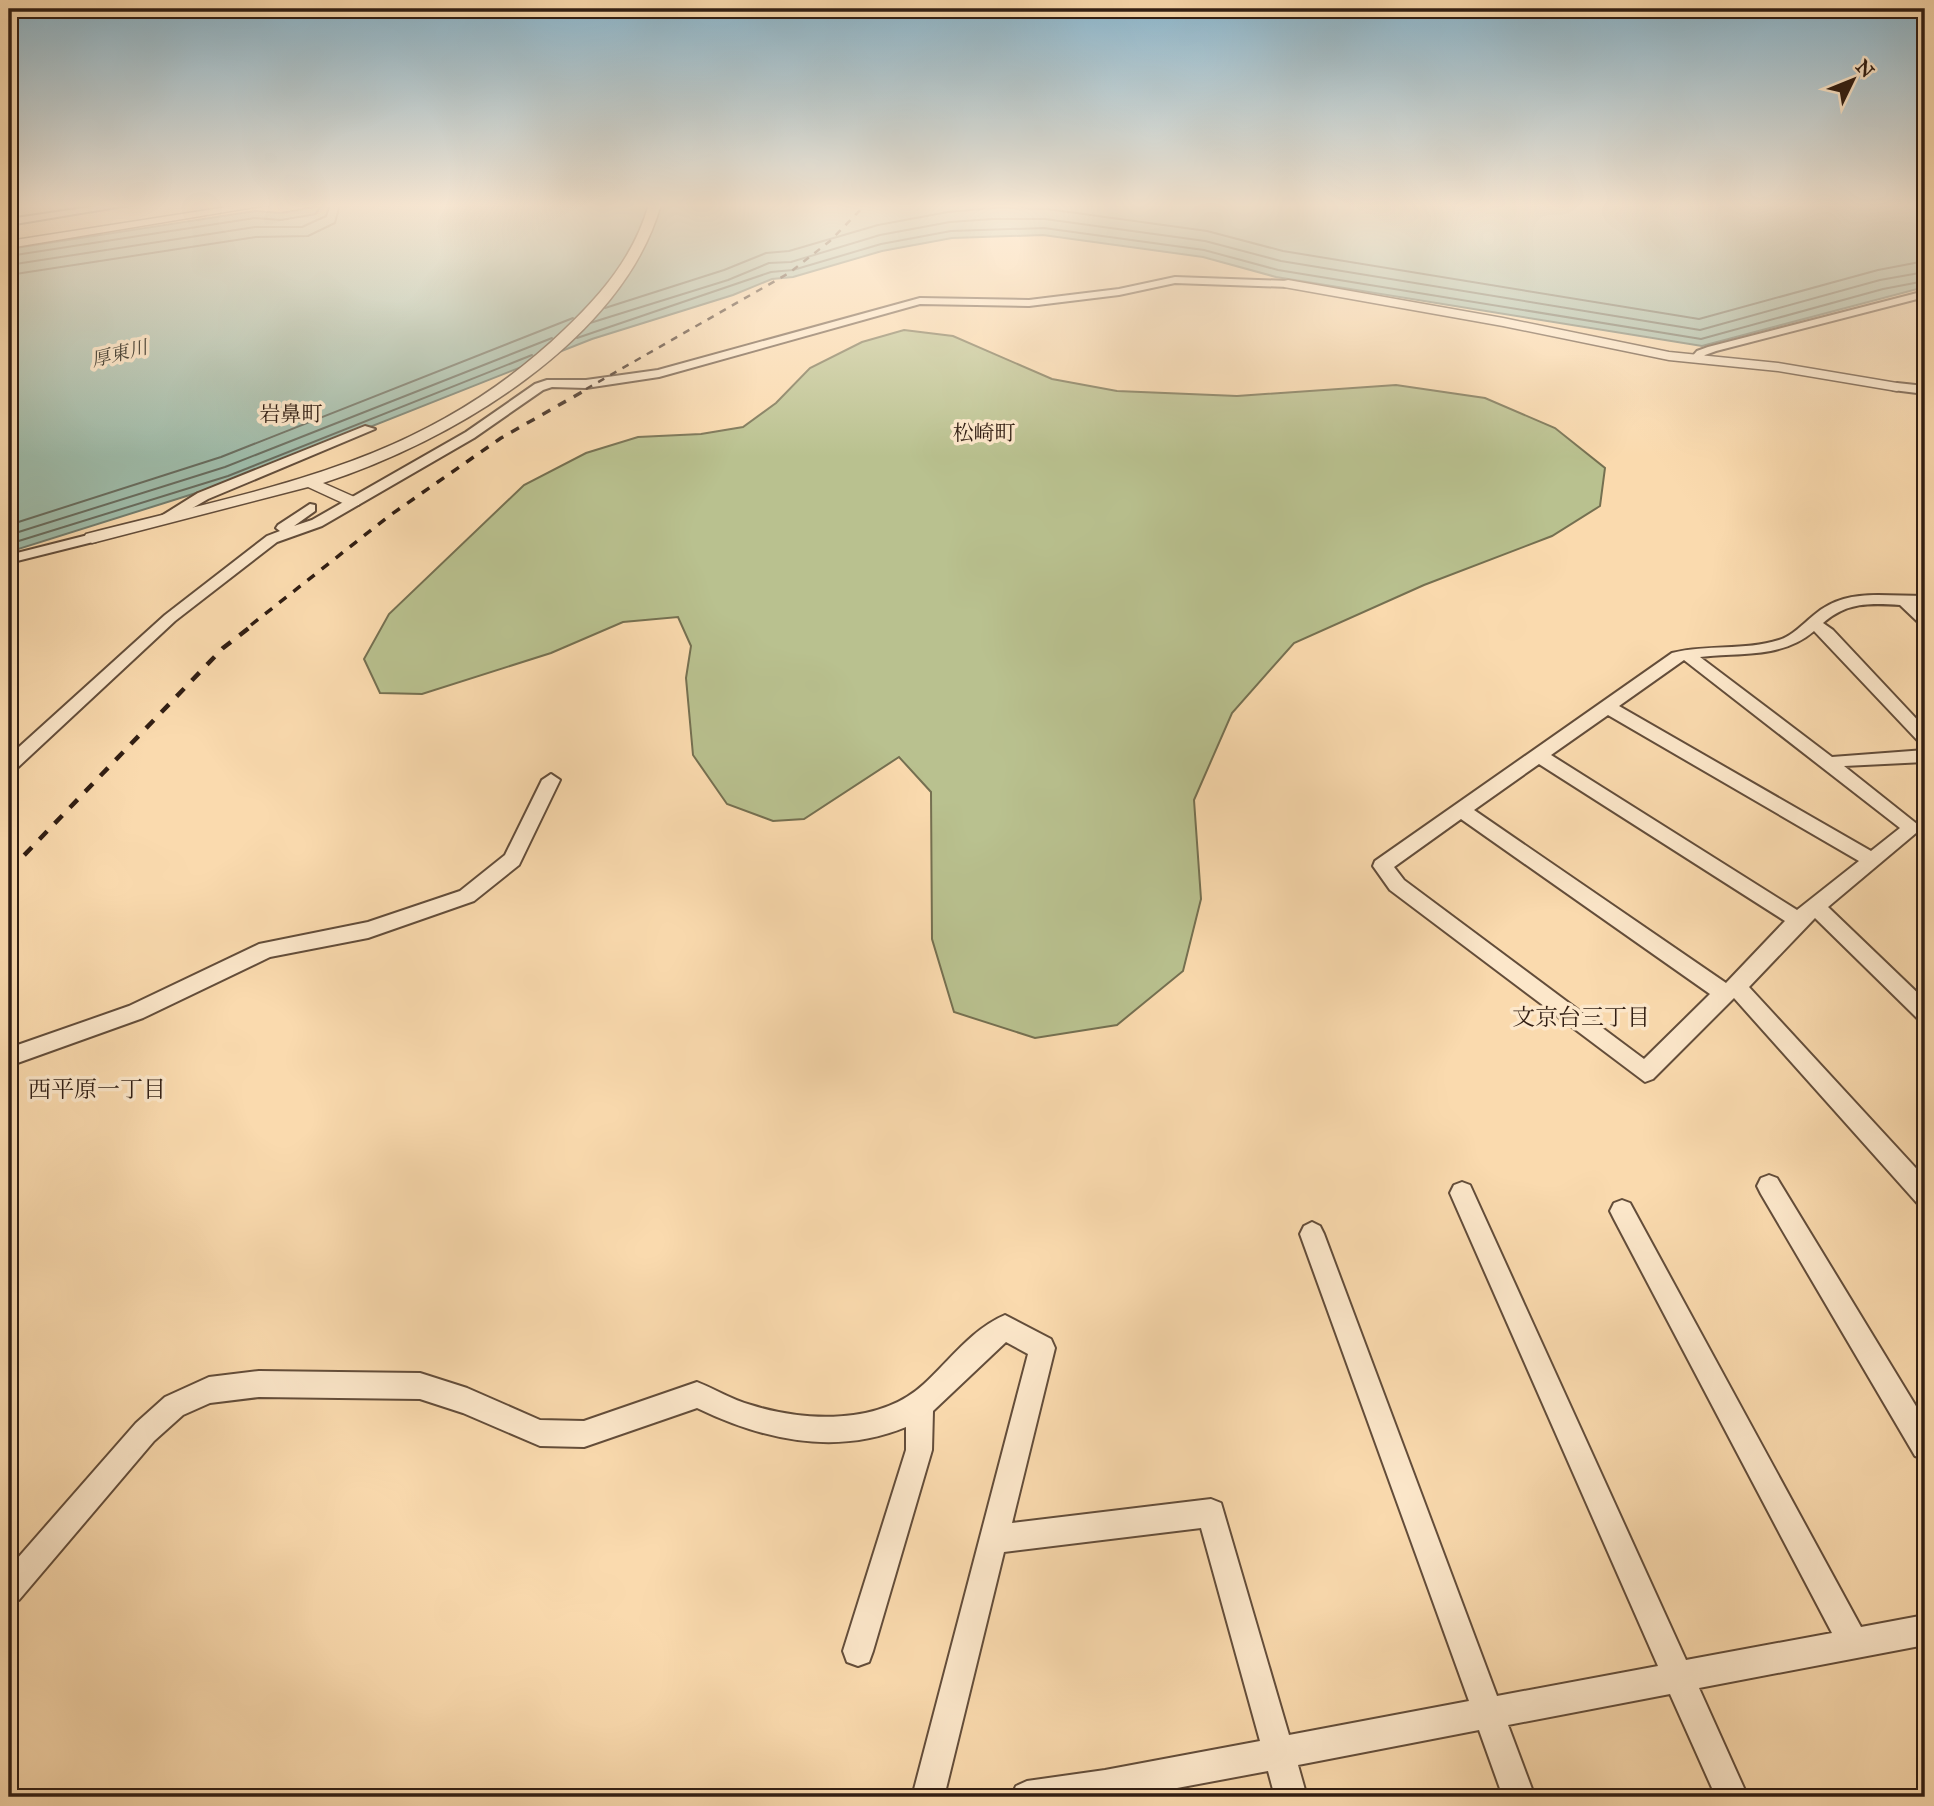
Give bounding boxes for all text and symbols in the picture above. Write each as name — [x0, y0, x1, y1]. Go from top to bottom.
north arrow — [1818, 46, 1888, 116]
text: N — [1851, 55, 1879, 82]
water label: 厚東川 — [89, 335, 151, 372]
district label: 岩鼻町 — [260, 401, 323, 427]
district label: 松崎町 — [953, 420, 1016, 446]
district label: 文京台三丁目 — [1512, 1003, 1650, 1031]
district label: 西平原一丁目 — [28, 1075, 166, 1103]

